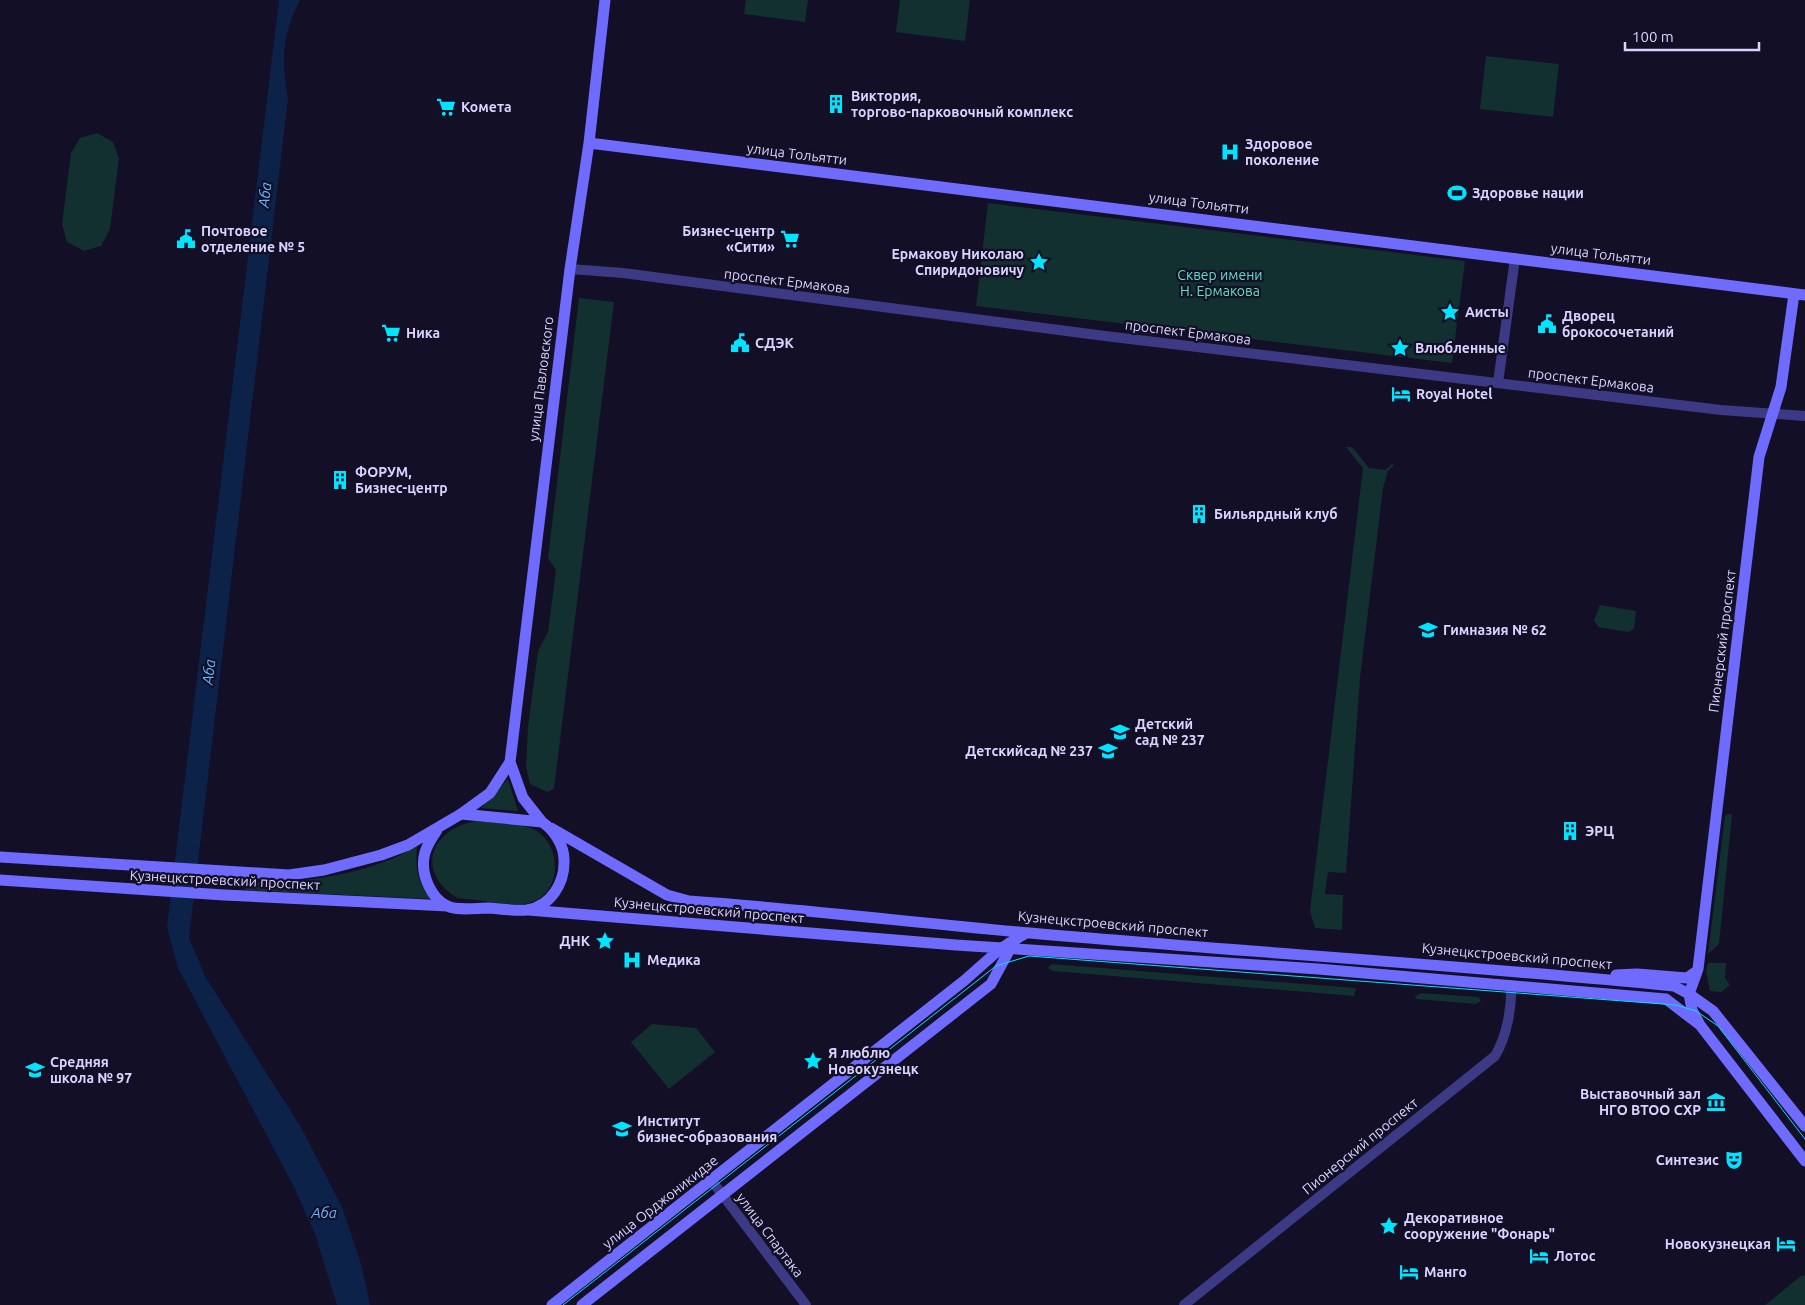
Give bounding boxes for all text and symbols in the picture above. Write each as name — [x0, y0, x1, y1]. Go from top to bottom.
scale bar — [1625, 20, 1759, 52]
text: 100 m — [1632, 28, 1674, 45]
place label: Виктория, торгово-парковочный комплекс — [851, 88, 1073, 120]
building icon: Виктория, торгово-парковочный комплекс — [825, 93, 847, 115]
supermarket icon: Комета — [435, 96, 457, 118]
place label: Комета — [461, 99, 512, 115]
place label: Здоровое поколение — [1245, 136, 1319, 168]
street label: улица Тольятти — [746, 140, 848, 168]
hospital icon: Здоровое поколение — [1219, 141, 1241, 163]
water label: Аба — [254, 181, 275, 210]
sports icon: Здоровье нации — [1446, 182, 1468, 204]
place label: Здоровье нации — [1472, 185, 1584, 201]
street label: улица Тольятти — [1148, 189, 1250, 217]
place label: Почтовое отделение № 5 — [201, 223, 305, 255]
place label: Бизнес-центр «Сити» — [682, 223, 775, 255]
public building icon: Почтовое отделение № 5 — [175, 228, 197, 250]
supermarket icon: Бизнес-центр «Сити» — [779, 228, 801, 250]
street label: улица Тольятти — [1550, 240, 1652, 268]
place label: Ермакову Николаю Спиридоновичу — [891, 246, 1025, 278]
place icon: Ермакову Николаю Спиридоновичу — [1028, 251, 1050, 273]
street label: проспект Ермакова — [723, 265, 851, 297]
park label: Сквер имени Н. Ермакова — [1177, 267, 1263, 299]
place icon: Аисты — [1439, 301, 1461, 323]
place label: Аисты — [1465, 304, 1509, 320]
place label: Дворец брокосочетаний — [1562, 308, 1674, 340]
public building icon: Дворец брокосочетаний — [1536, 313, 1558, 335]
street label: улица Павловского — [525, 316, 557, 442]
street label: проспект Ермакова — [1124, 316, 1252, 348]
supermarket icon: Ника — [380, 322, 402, 344]
place label: Ника — [406, 325, 440, 341]
public building icon: СДЭК — [729, 332, 751, 354]
place label: СДЭК — [755, 335, 795, 351]
place icon: Влюбленные — [1389, 337, 1411, 359]
place label: Влюбленные — [1415, 340, 1506, 356]
street label: проспект Ермакова — [1527, 364, 1655, 396]
hotel icon: Royal Hotel — [1390, 383, 1412, 405]
place label: Royal Hotel — [1416, 386, 1492, 402]
place label: ФОРУМ, Бизнес-центр — [355, 464, 448, 496]
building icon: ФОРУМ, Бизнес-центр — [329, 469, 351, 491]
building icon: Бильярдный клуб — [1188, 503, 1210, 525]
place label: Бильярдный клуб — [1214, 506, 1338, 522]
street label: Пионерский проспект — [1705, 569, 1739, 713]
school or university icon: Гимназия № 62 — [1417, 619, 1439, 641]
place label: Гимназия № 62 — [1443, 622, 1547, 638]
water label: Аба — [198, 658, 219, 687]
place label: Детский сад № 237 — [1135, 716, 1205, 748]
school or university icon: Детский сад № 237 — [1109, 721, 1131, 743]
school or university icon: Детскийсад № 237 — [1097, 740, 1119, 762]
place label: Детскийсад № 237 — [965, 743, 1093, 759]
building icon: ЭРЦ — [1559, 820, 1581, 842]
place label: ЭРЦ — [1585, 823, 1614, 839]
street label: Кузнецкстроевский проспект — [129, 867, 321, 893]
street label: Кузнецкстроевский проспект — [613, 894, 805, 926]
street label: Кузнецкстроевский проспект — [1017, 908, 1209, 940]
place icon: ДНК — [594, 930, 616, 952]
place label: ДНК — [559, 933, 591, 949]
street label: Кузнецкстроевский проспект — [1421, 940, 1613, 972]
hospital icon: Медика — [621, 949, 643, 971]
place label: Медика — [647, 952, 701, 968]
place label: Я люблю Новокузнецк — [828, 1045, 919, 1077]
place icon: Я люблю Новокузнецк — [802, 1050, 824, 1072]
place label: Средняя школа № 97 — [50, 1054, 132, 1086]
school or university icon: Средняя школа № 97 — [24, 1059, 46, 1081]
place label: Выставочный зал НГО ВТОО СХР — [1580, 1086, 1701, 1118]
museum icon: Выставочный зал НГО ВТОО СХР — [1705, 1091, 1727, 1113]
street label: Пионерский проспект — [1299, 1095, 1421, 1197]
place label: Институт бизнес-образования — [637, 1113, 777, 1145]
school or university icon: Институт бизнес-образования — [611, 1118, 633, 1140]
theatre icon: Синтезис — [1723, 1149, 1745, 1171]
street label: улица Орджоникидзе — [599, 1152, 721, 1252]
place label: Синтезис — [1656, 1152, 1719, 1168]
street label: улица Спартака — [733, 1190, 807, 1280]
water label: Аба — [310, 1204, 337, 1221]
place label: Декоративное сооружение "Фонарь" — [1404, 1210, 1555, 1242]
place icon: Декоративное сооружение "Фонарь" — [1378, 1215, 1400, 1237]
hotel icon: Новокузнецкая — [1775, 1233, 1797, 1255]
place label: Новокузнецкая — [1665, 1236, 1771, 1252]
hotel icon: Лотос — [1528, 1245, 1550, 1267]
place label: Лотос — [1554, 1248, 1596, 1264]
hotel icon: Манго — [1398, 1261, 1420, 1283]
place label: Манго — [1424, 1264, 1467, 1280]

